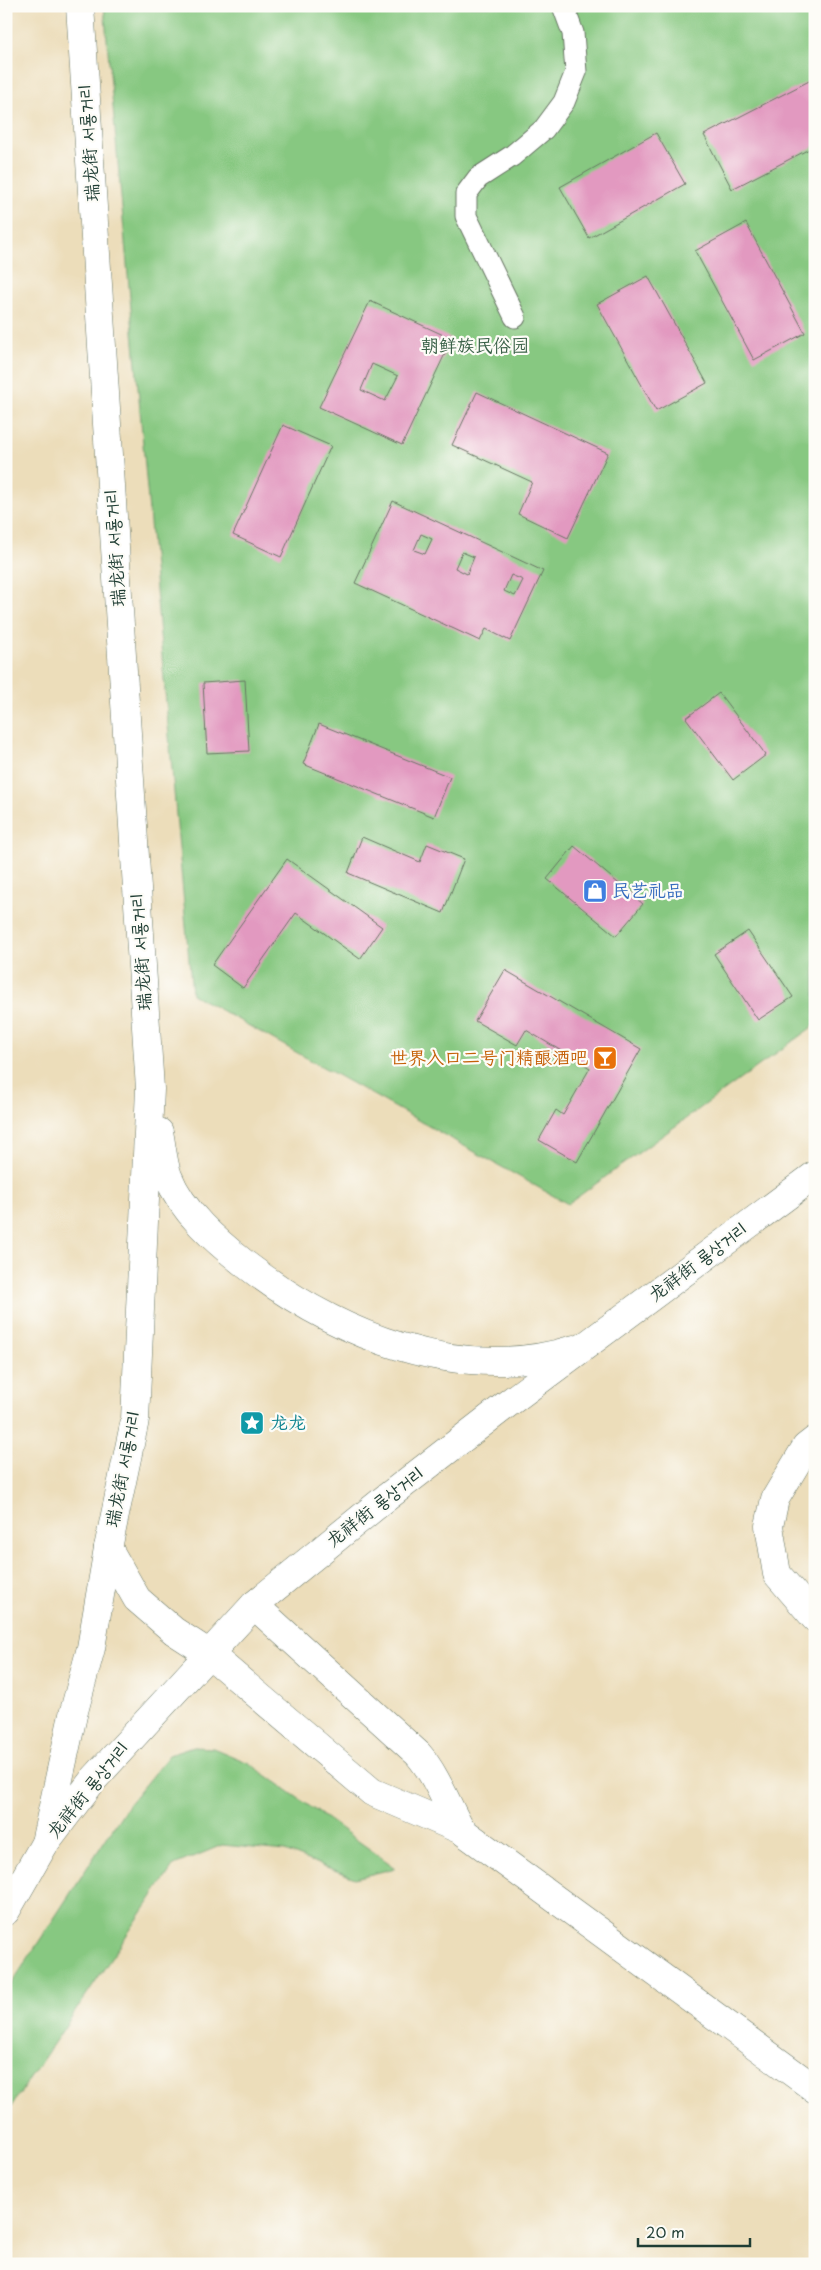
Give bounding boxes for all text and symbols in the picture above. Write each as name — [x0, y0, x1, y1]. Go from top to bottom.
street label: 瑞龙街 서룡거리 — [70, 83, 105, 203]
park label: 朝鲜族民俗园 — [421, 331, 529, 358]
street label: 瑞龙街 서룡거리 — [96, 488, 131, 608]
place label: 民艺礼品 — [612, 876, 684, 903]
shop icon: 民艺礼品 — [582, 878, 608, 904]
street label: 瑞龙街 서룡거리 — [122, 892, 157, 1012]
place label: 世界入口二号门精酿酒吧 — [390, 1043, 588, 1070]
bar icon: 世界入口二号门精酿酒吧 — [592, 1045, 618, 1071]
street label: 龙祥街 룡상거리 — [642, 1215, 752, 1307]
street label: 瑞龙街 서룡거리 — [97, 1408, 146, 1529]
place label: 龙龙 — [270, 1408, 306, 1435]
place icon: 龙龙 — [239, 1410, 265, 1436]
street label: 龙祥街 룡상거리 — [319, 1459, 429, 1553]
street label: 龙祥街 룡상거리 — [39, 1735, 134, 1843]
scale bar — [638, 2215, 751, 2247]
text: 20 m — [646, 2220, 685, 2243]

